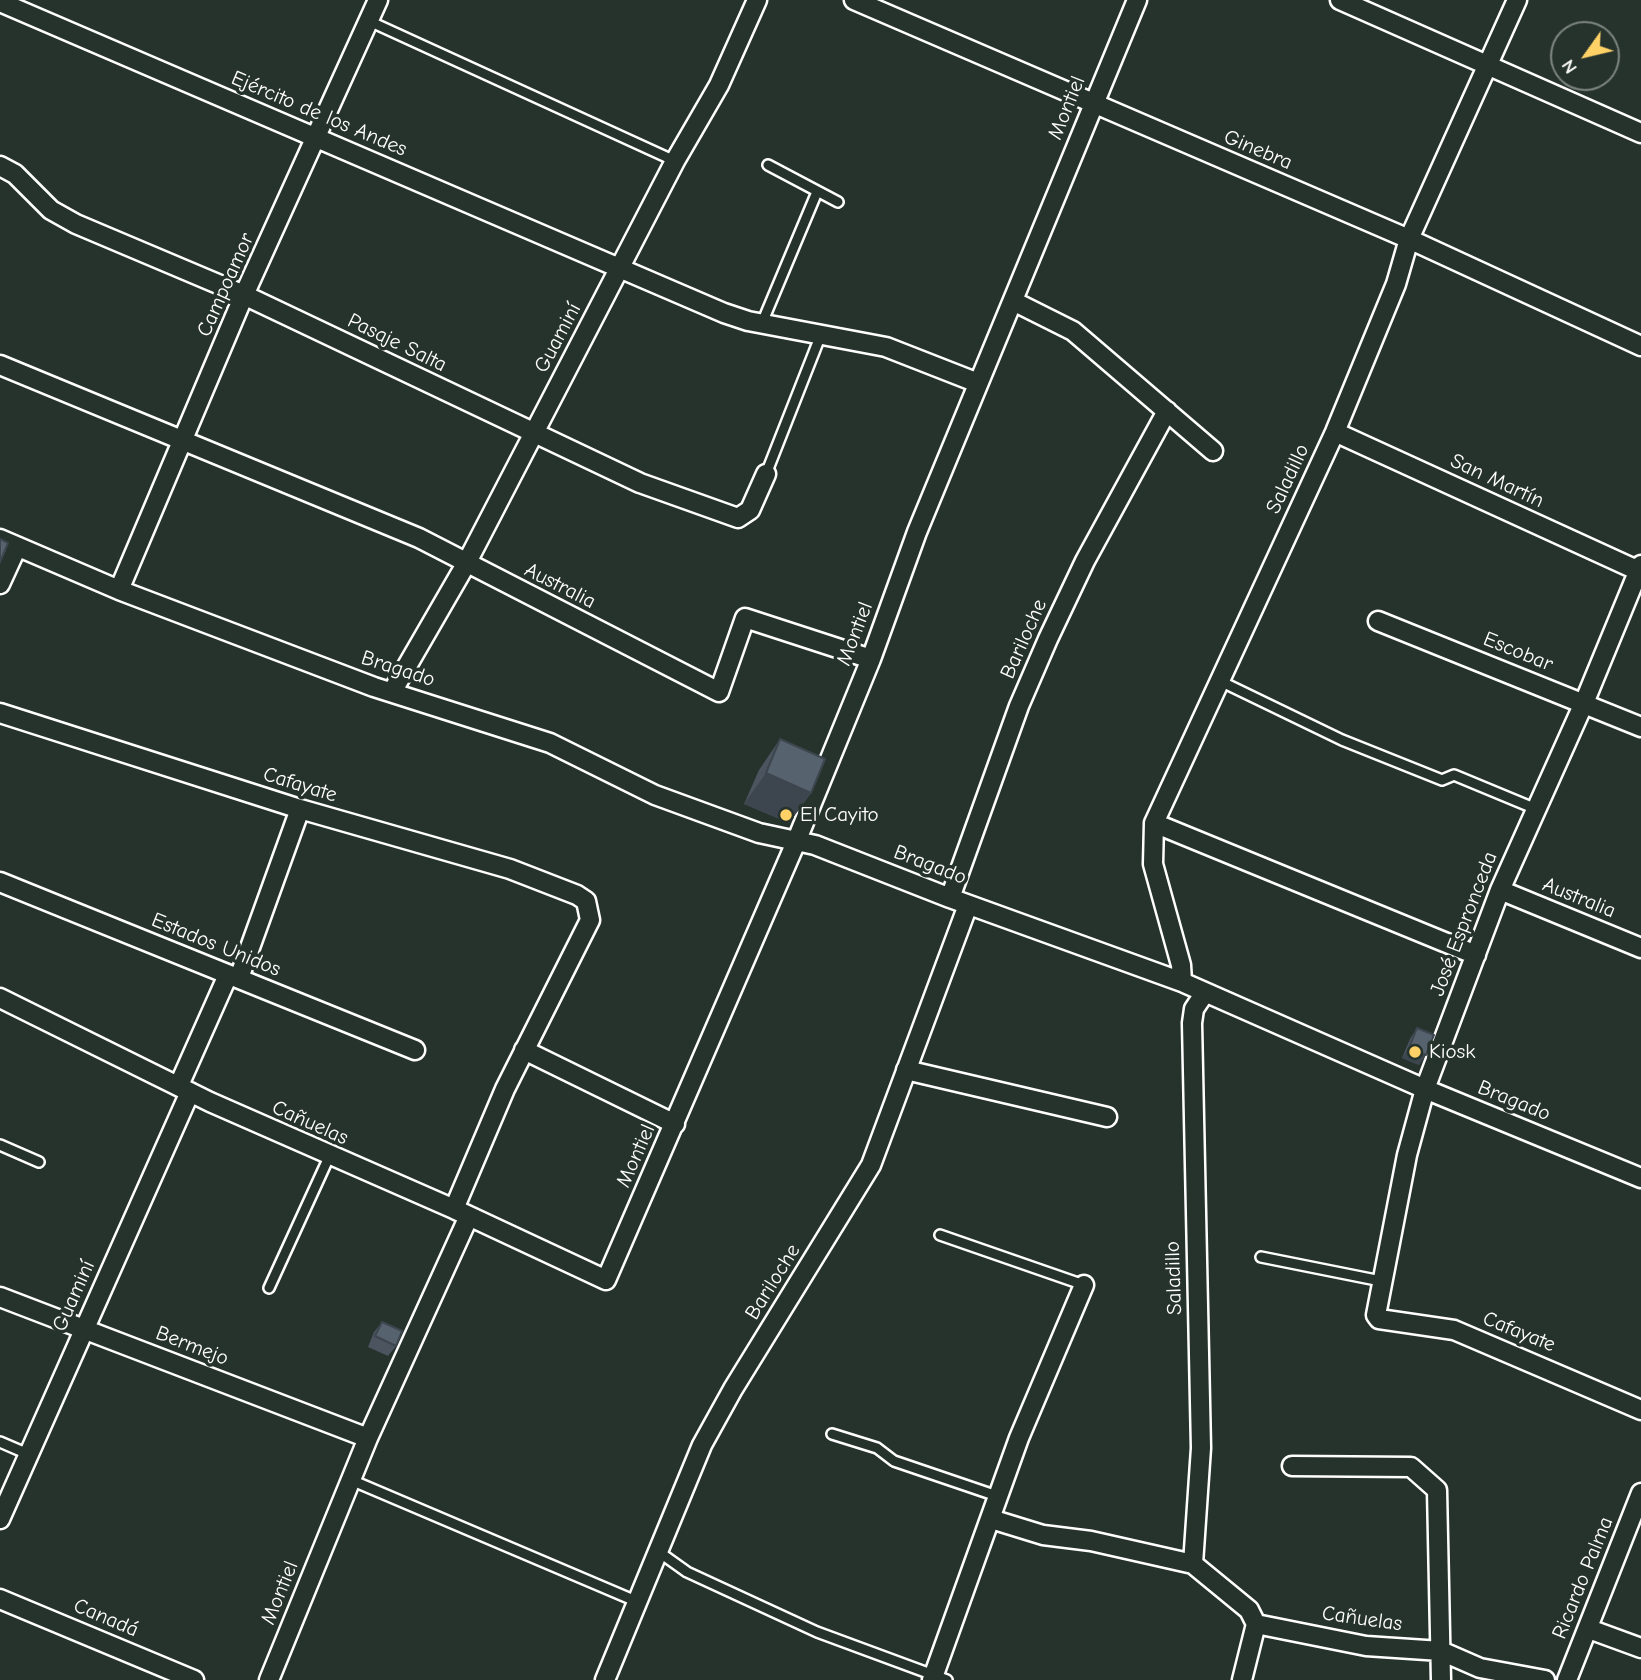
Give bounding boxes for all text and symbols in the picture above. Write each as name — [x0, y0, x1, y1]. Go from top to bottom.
north arrow — [1550, 21, 1620, 91]
text: N — [1557, 55, 1582, 78]
street label: Ejército de los Andes — [227, 66, 411, 162]
street label: Montiel — [1043, 73, 1091, 143]
street label: Ginebra — [1220, 124, 1296, 176]
street label: Campoamor — [192, 229, 260, 341]
street label: Guaminí — [529, 299, 587, 377]
street label: Pasaje Salta — [343, 308, 451, 378]
street label: Saladillo — [1261, 440, 1315, 518]
street label: San Martín — [1446, 448, 1548, 514]
street label: Australia — [520, 557, 600, 615]
street label: Bariloche — [995, 595, 1053, 683]
street label: Montiel — [831, 599, 879, 669]
street label: Escobar — [1479, 627, 1557, 677]
street label: Bragado — [358, 645, 438, 693]
street label: Cafayate — [260, 762, 340, 808]
place label: El Cayito — [800, 802, 879, 828]
marker: El Cayito — [778, 807, 794, 823]
street label: Bragado — [890, 840, 970, 890]
street label: José Espronceda — [1425, 848, 1503, 1000]
street label: Australia — [1539, 872, 1619, 924]
street label: Estados Unidos — [148, 908, 284, 982]
place label: Kiosk — [1429, 1039, 1475, 1065]
marker: Kiosk — [1407, 1044, 1423, 1060]
street label: Bragado — [1474, 1075, 1554, 1127]
street label: Cañuelas — [268, 1095, 352, 1151]
street label: Montiel — [611, 1121, 661, 1191]
street label: Bariloche — [740, 1239, 806, 1325]
street label: Saladillo — [1160, 1241, 1188, 1315]
street label: Guaminí — [47, 1257, 101, 1335]
street label: Cafayate — [1479, 1306, 1559, 1358]
street label: Bermejo — [152, 1321, 232, 1371]
street label: Ricardo Palma — [1547, 1513, 1619, 1643]
street label: Montiel — [256, 1558, 304, 1628]
street label: Canadá — [70, 1593, 142, 1643]
street label: Cañuelas — [1320, 1601, 1404, 1637]

